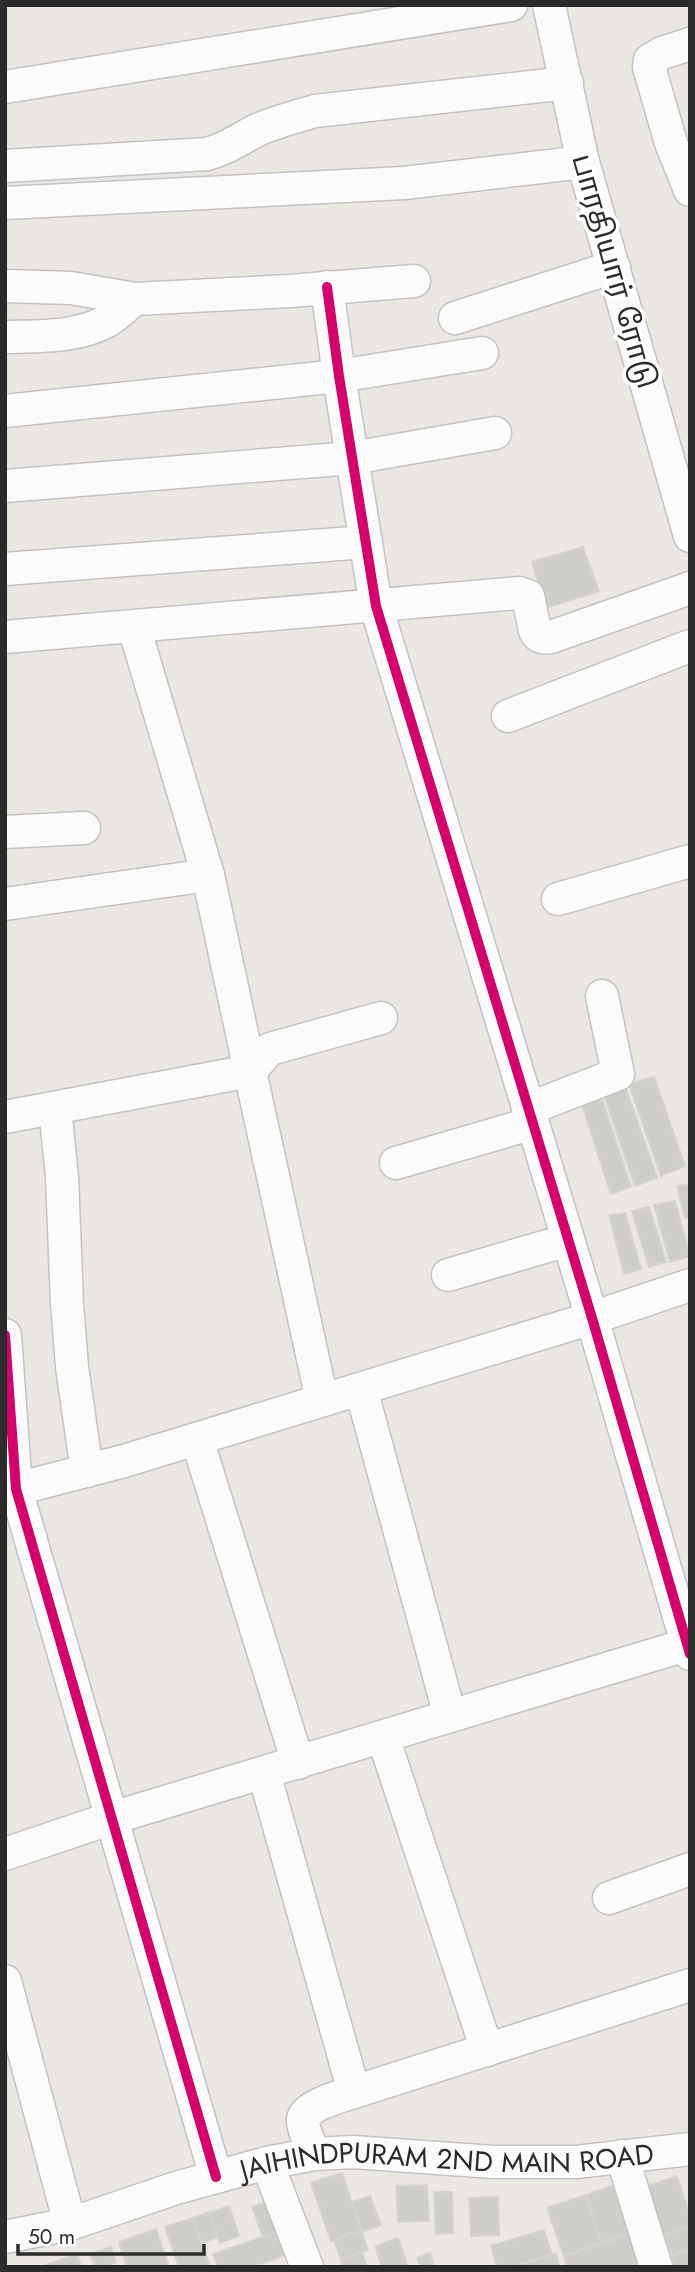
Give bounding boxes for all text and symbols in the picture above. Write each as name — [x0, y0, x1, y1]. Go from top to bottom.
street label: பாரதியார் ரோடு — [561, 149, 668, 393]
street label: JAIHINDPURAM 2ND MAIN ROAD — [231, 2132, 656, 2192]
scale bar — [18, 2212, 203, 2256]
text: 50 m — [28, 2222, 75, 2252]

